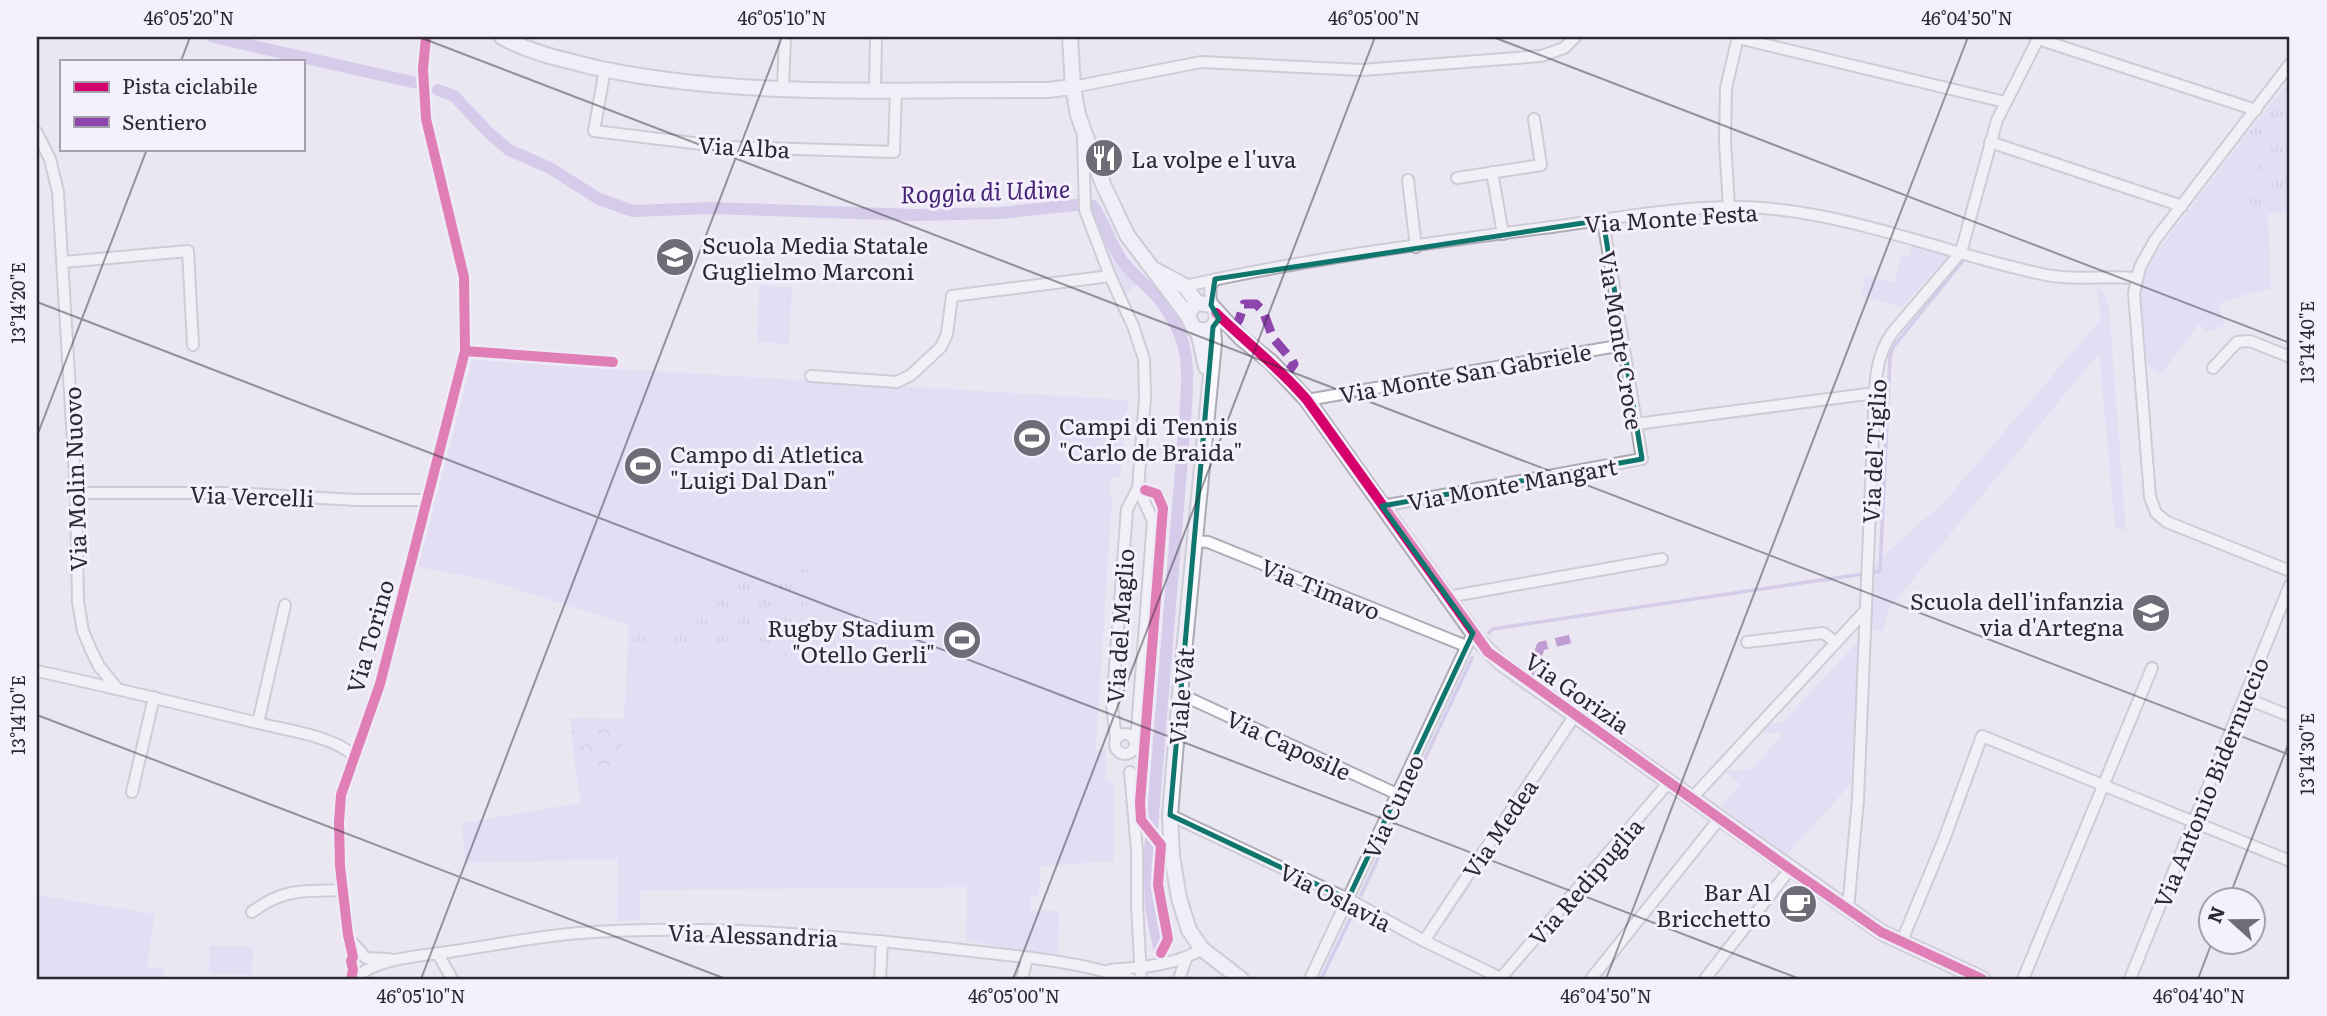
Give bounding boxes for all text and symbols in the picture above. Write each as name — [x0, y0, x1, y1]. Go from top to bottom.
text: 46°05'20"N — [144, 4, 234, 31]
text: 46°05'10"N — [738, 4, 827, 31]
text: 46°05'00"N — [1328, 4, 1420, 31]
text: 46°04'50"N — [1921, 4, 2013, 31]
legend — [60, 60, 304, 150]
text: Pista ciclabile — [122, 69, 258, 100]
text: Sentiero — [122, 105, 207, 136]
street label: Via Alba — [697, 127, 792, 165]
restaurant icon: La volpe e l'uva — [1083, 137, 1125, 179]
place label: La volpe e l'uva — [1131, 141, 1297, 175]
water label: Roggia di Udine — [899, 170, 1071, 210]
street label: Via Monte Festa — [1583, 194, 1760, 240]
place label: Scuola Media Statale Guglielmo Marconi — [702, 227, 928, 287]
school or university icon: Scuola Media Statale Guglielmo Marconi — [654, 236, 696, 278]
street label: Via Monte Croce — [1591, 248, 1653, 432]
text: 13°14'20"E — [4, 262, 31, 344]
text: 13°14'40"E — [2293, 301, 2320, 383]
street label: Via Monte San Gabriele — [1336, 333, 1594, 411]
street label: Via del Tiglio — [1852, 378, 1894, 524]
street label: Via Molin Nuovo — [54, 386, 94, 572]
place label: Campi di Tennis "Carlo de Braida" — [1059, 408, 1242, 468]
sports icon: Campi di Tennis "Carlo de Braida" — [1011, 417, 1053, 459]
place label: Campo di Atletica "Luigi Dal Dan" — [670, 436, 864, 496]
sports icon: Campo di Atletica "Luigi Dal Dan" — [622, 445, 664, 487]
street label: Via Monte Mangart — [1404, 448, 1620, 518]
street label: Via Vercelli — [189, 476, 315, 514]
street label: Via del Maglio — [1097, 547, 1141, 705]
street label: Via Timavo — [1256, 549, 1386, 627]
street label: Via Torino — [337, 575, 401, 697]
place label: Scuola dell'infanzia via d'Artegna — [1910, 583, 2125, 643]
school or university icon: Scuola dell'infanzia via d'Artegna — [2130, 592, 2172, 634]
place label: Rugby Stadium "Otello Gerli" — [767, 610, 935, 670]
sports icon: Rugby Stadium "Otello Gerli" — [941, 619, 983, 661]
street label: Via Gorizia — [1518, 643, 1638, 741]
street label: Viale Vât — [1159, 645, 1201, 746]
street label: Via Antonio Bidernuccio — [2144, 651, 2276, 913]
text: 13°14'10"E — [4, 675, 31, 755]
street label: Via Caposile — [1221, 700, 1357, 788]
text: 13°14'30"E — [2293, 713, 2320, 795]
street label: Via Cuneo — [1353, 748, 1431, 864]
street label: Via Medea — [1453, 771, 1545, 885]
street label: Via Redipuglia — [1520, 809, 1651, 953]
street label: Via Oslavia — [1274, 853, 1399, 939]
place label: Bar Al Bricchetto — [1656, 874, 1771, 934]
cafe icon: Bar Al Bricchetto — [1777, 883, 1819, 925]
north arrow — [2198, 886, 2268, 956]
text: N — [2199, 902, 2231, 927]
street label: Via Alessandria — [667, 914, 839, 954]
text: 46°05'10"N — [377, 982, 466, 1009]
text: 46°05'00"N — [968, 982, 1060, 1009]
text: 46°04'50"N — [1560, 982, 1652, 1009]
text: 46°04'40"N — [2153, 982, 2245, 1009]

